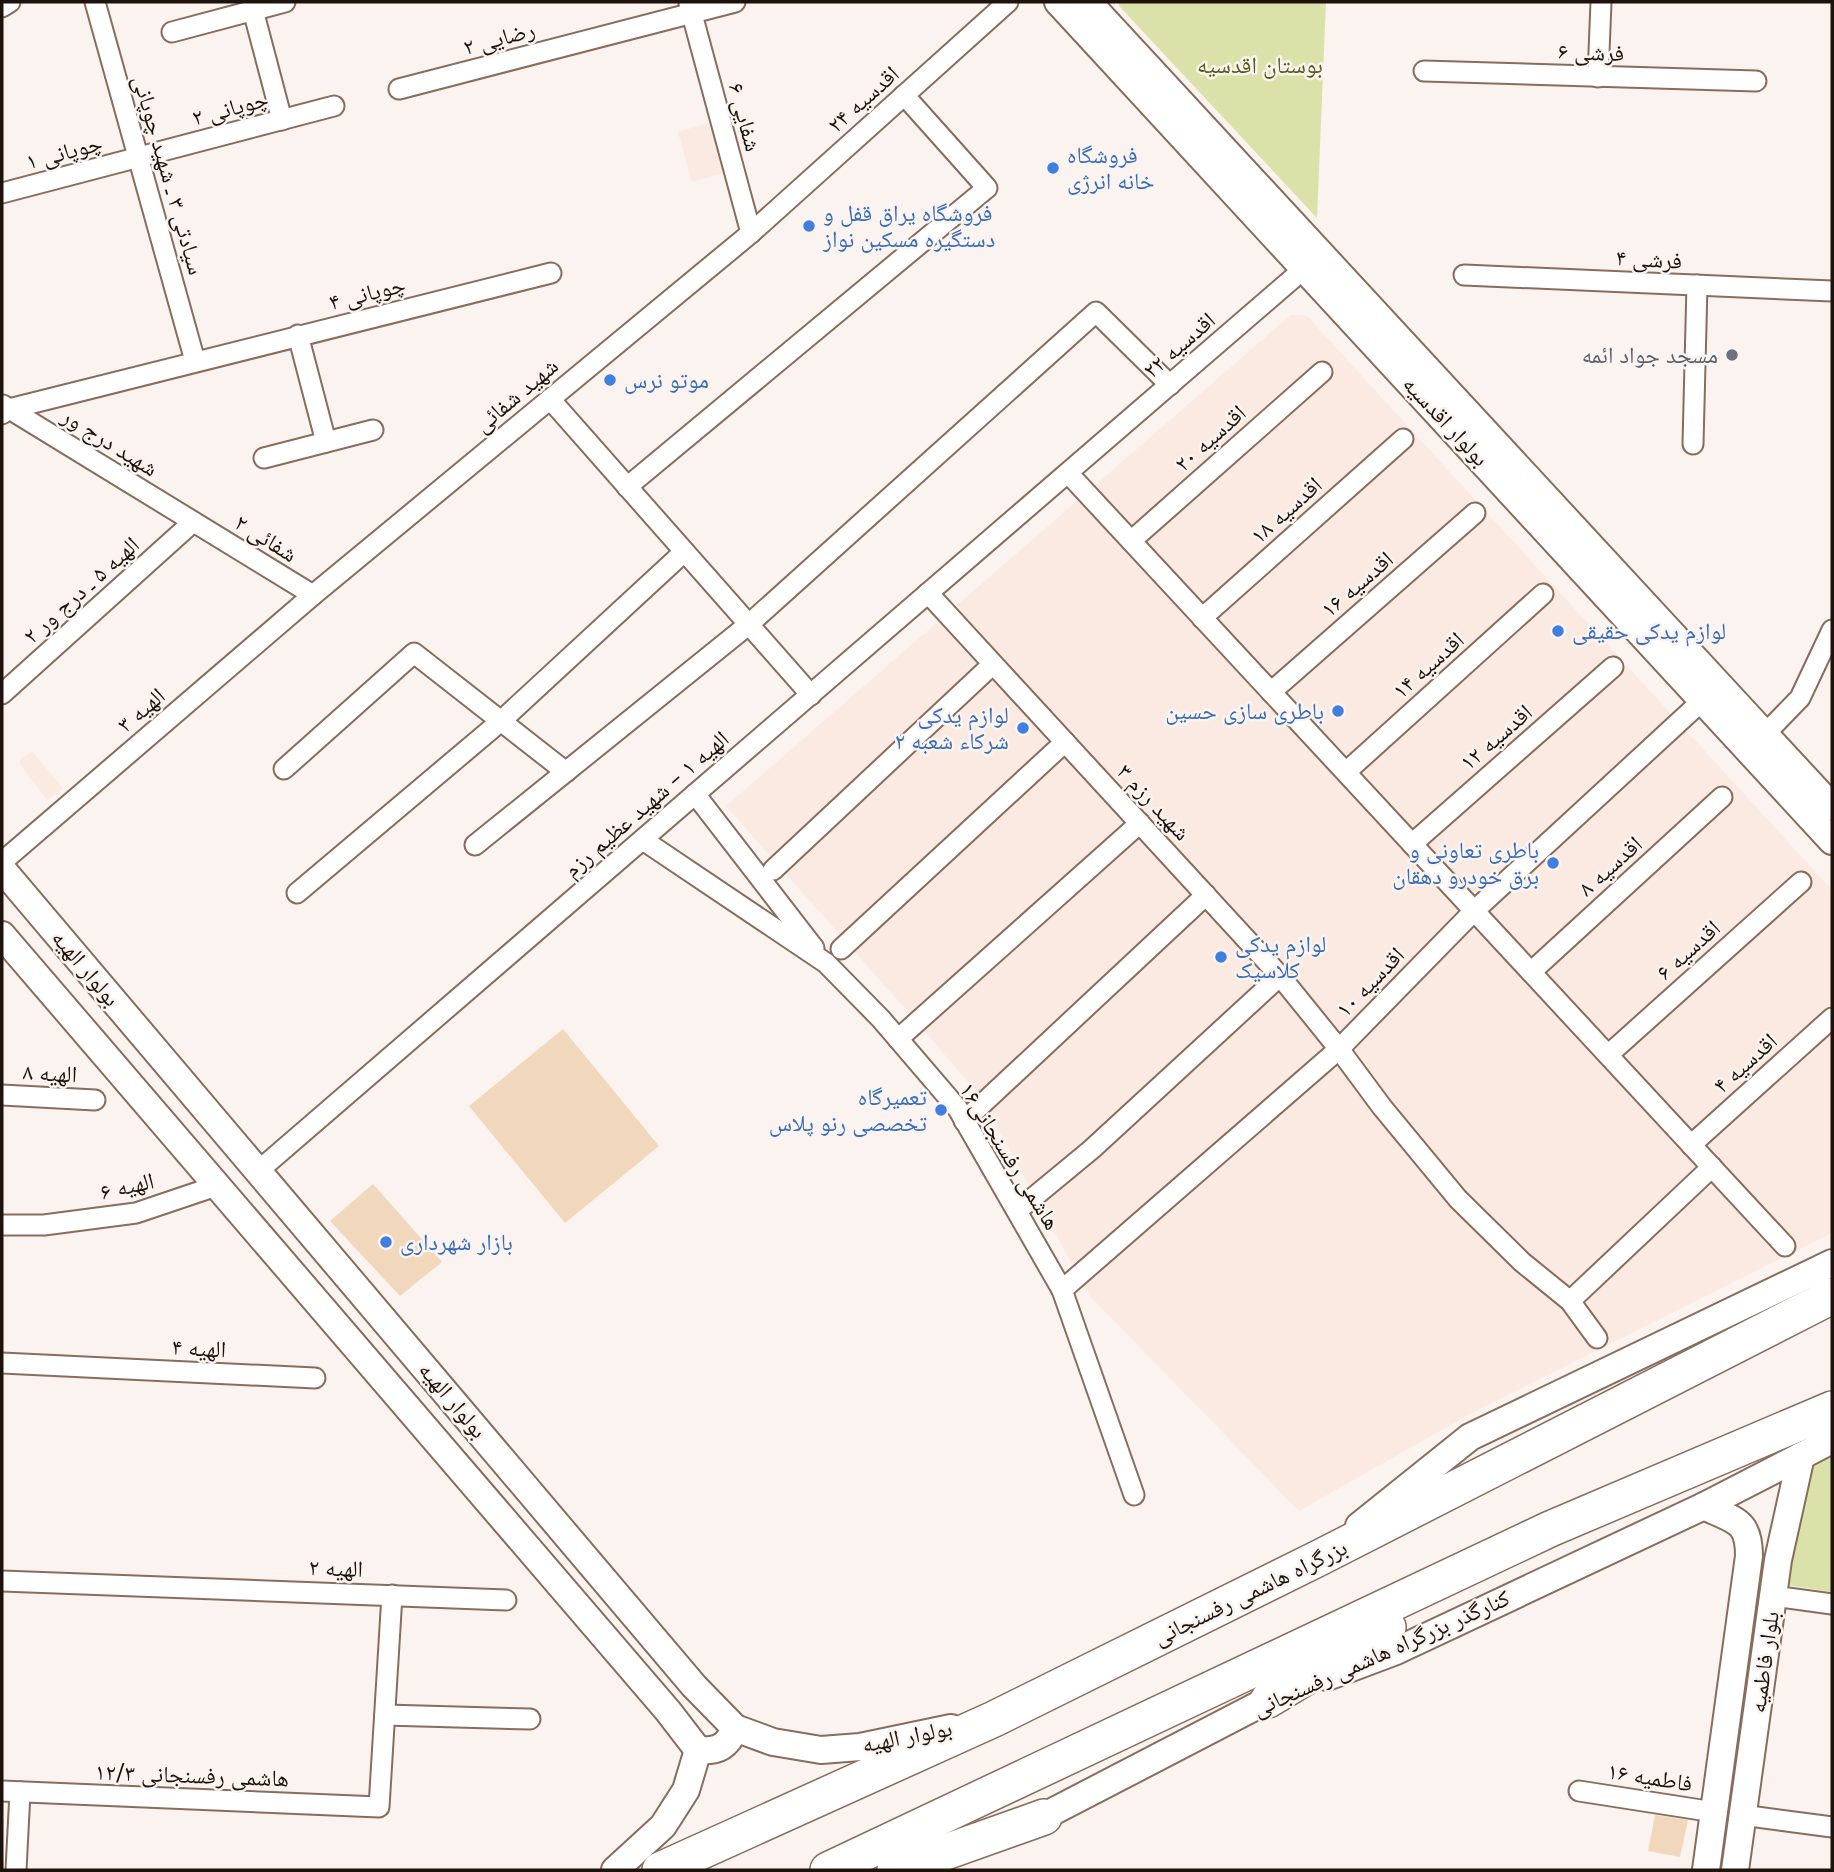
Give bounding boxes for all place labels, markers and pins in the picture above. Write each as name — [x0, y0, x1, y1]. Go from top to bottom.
place label: فروشگاه خانه انرژی — [1067, 140, 1154, 196]
marker: فروشگاه خانه انرژی — [1045, 160, 1061, 176]
place label: فروشگاه یراق قفل و دستگیره مسکین نواز — [822, 198, 995, 254]
marker: فروشگاه یراق قفل و دستگیره مسکین نواز — [801, 218, 817, 234]
place label: مسجد جواد ائمه — [1582, 340, 1718, 370]
marker: مسجد جواد ائمه — [1724, 347, 1740, 363]
place label: موتو نرس — [624, 365, 709, 395]
marker: موتو نرس — [602, 372, 618, 388]
place label: لوازم یدکی حقیقی — [1572, 616, 1726, 647]
marker: لوازم یدکی حقیقی — [1550, 623, 1566, 639]
place label: باطری سازی حسین — [1165, 696, 1324, 726]
place label: لوازم یدکی شرکاء شعبه ۲ — [895, 700, 1009, 756]
marker: باطری سازی حسین — [1330, 703, 1346, 719]
marker: لوازم یدکی شرکاء شعبه ۲ — [1015, 720, 1031, 736]
place label: باطری تعاونی و برق خودرو دهقان — [1392, 835, 1539, 891]
marker: باطری تعاونی و برق خودرو دهقان — [1545, 855, 1561, 871]
place label: لوازم یدکی کلاسیک — [1235, 929, 1327, 985]
marker: لوازم یدکی کلاسیک — [1213, 949, 1229, 965]
place label: تعمیرگاه تخصصی رنو پلاس — [769, 1082, 927, 1138]
marker: تعمیرگاه تخصصی رنو پلاس — [933, 1102, 949, 1118]
place label: بازار شهرداری — [400, 1227, 513, 1257]
marker: بازار شهرداری — [378, 1234, 394, 1250]

